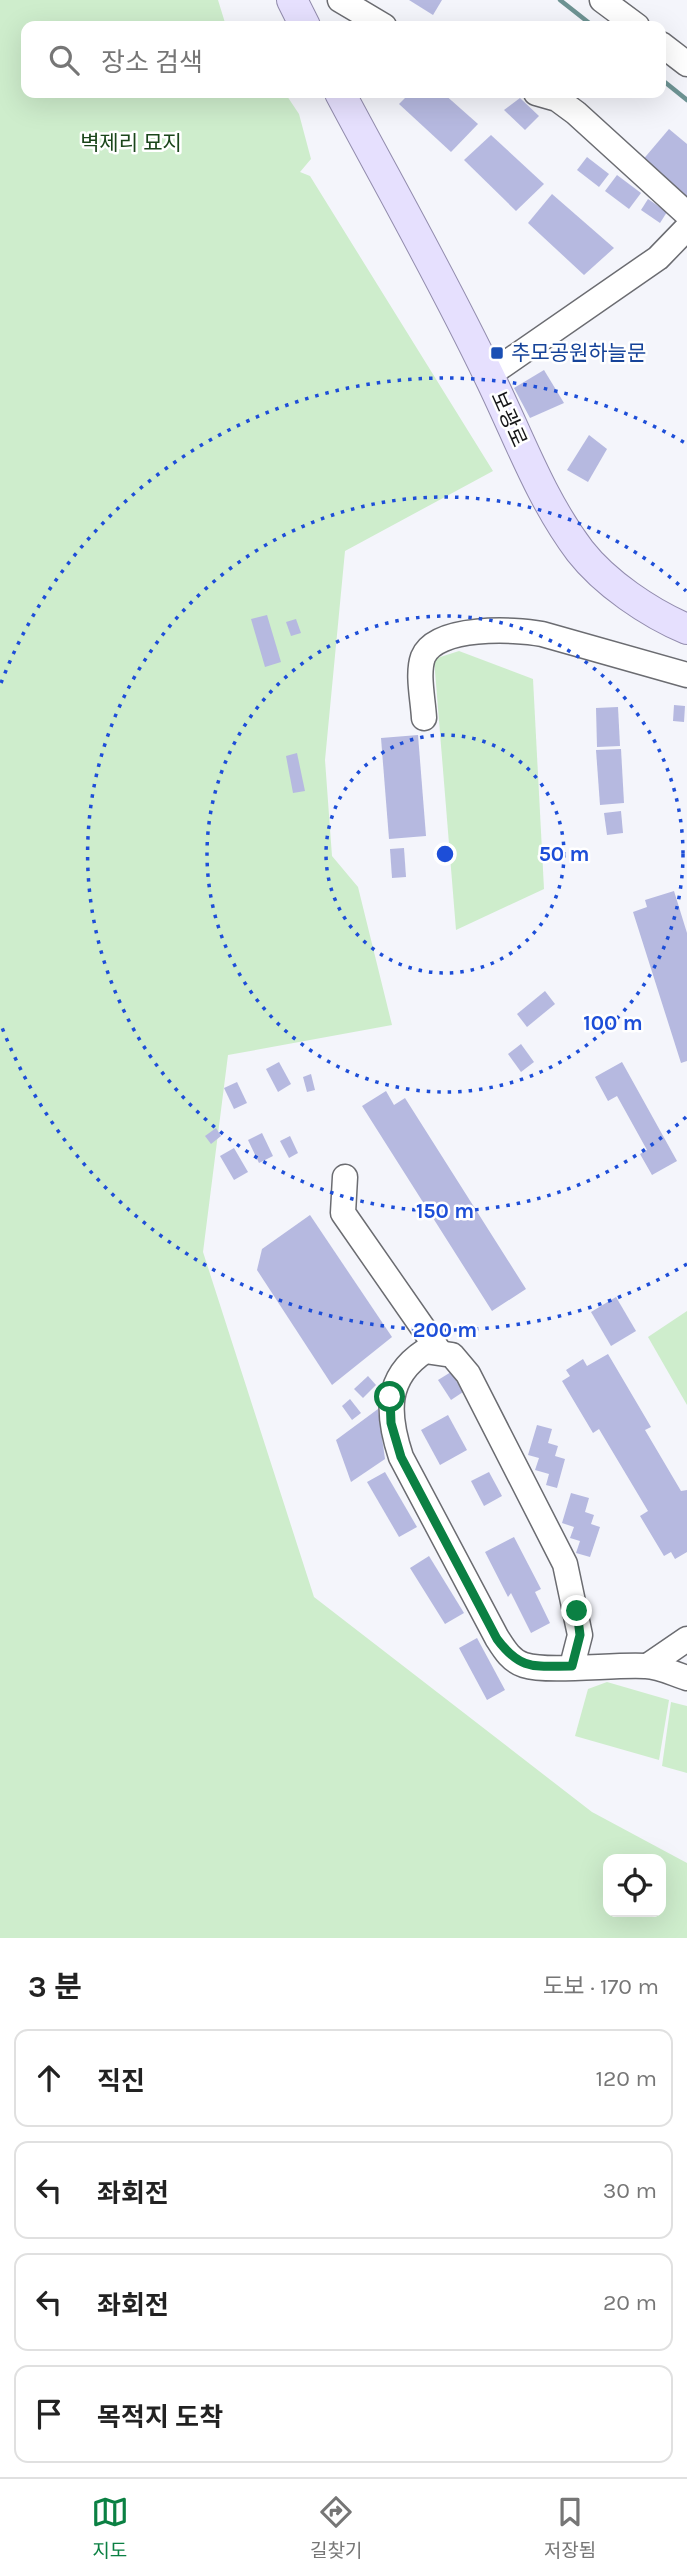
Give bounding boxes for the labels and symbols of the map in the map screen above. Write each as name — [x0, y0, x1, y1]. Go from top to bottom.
park label: 벽제리 묘지 — [80, 131, 182, 155]
place label: 추모공원하늘문 — [511, 341, 646, 365]
marker: 추모공원하늘문 — [489, 345, 505, 361]
street label: 보광로 — [486, 388, 532, 450]
centre of rings — [433, 842, 457, 866]
text: 50 m — [539, 842, 589, 866]
text: 100 m — [583, 1011, 643, 1035]
text: 150 m — [416, 1199, 474, 1223]
text: 200 m — [413, 1318, 477, 1342]
route start — [374, 1381, 405, 1412]
route end — [561, 1595, 592, 1626]

